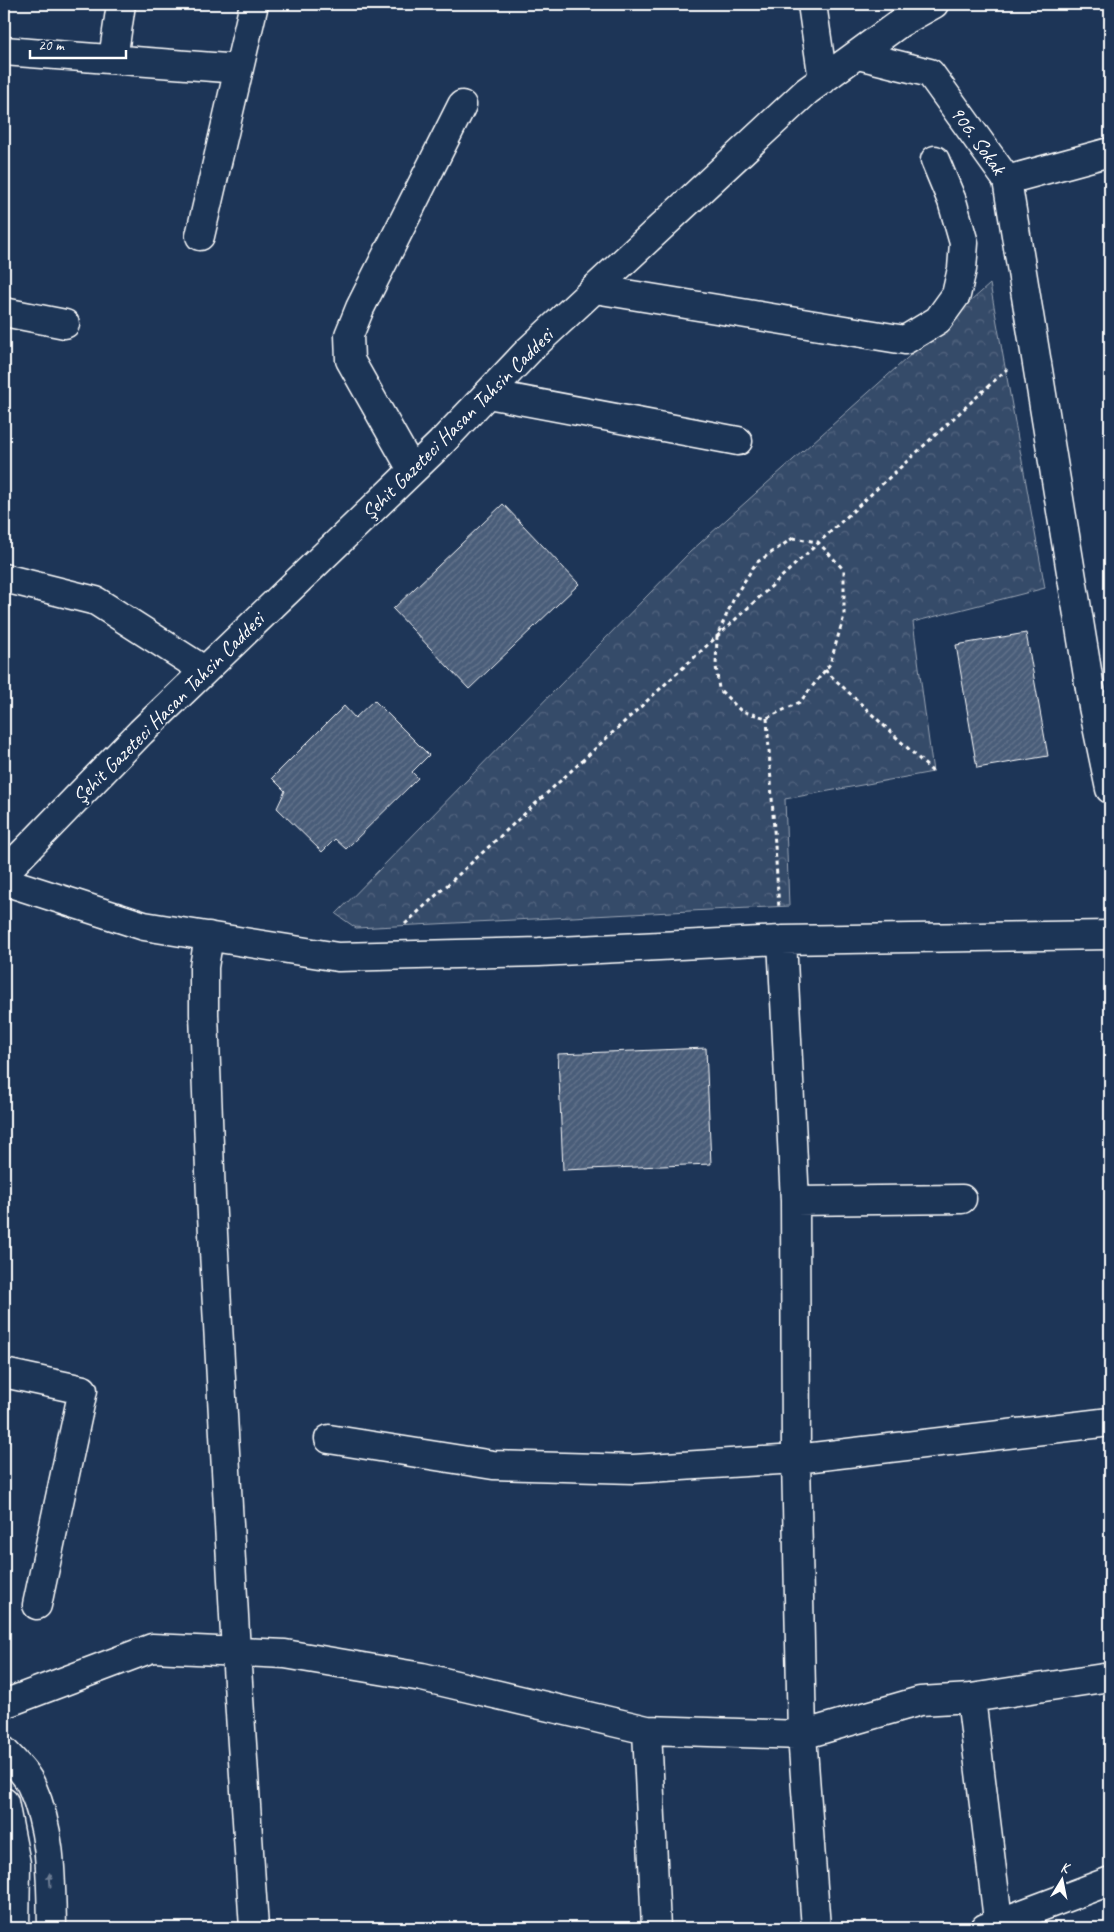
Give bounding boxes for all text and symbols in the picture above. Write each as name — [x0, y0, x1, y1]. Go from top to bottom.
scale bar — [30, 28, 126, 60]
text: 20 m — [38, 36, 65, 55]
street label: 906. Sokak — [944, 101, 1012, 181]
street label: Şehit Gazeteci Hasan Tahsin Caddesi — [356, 321, 560, 525]
street label: Şehit Gazeteci Hasan Tahsin Caddesi — [67, 605, 271, 809]
north arrow — [1036, 1854, 1086, 1904]
text: K — [1059, 1859, 1072, 1877]
one-way arrow — [46, 1871, 54, 1887]

